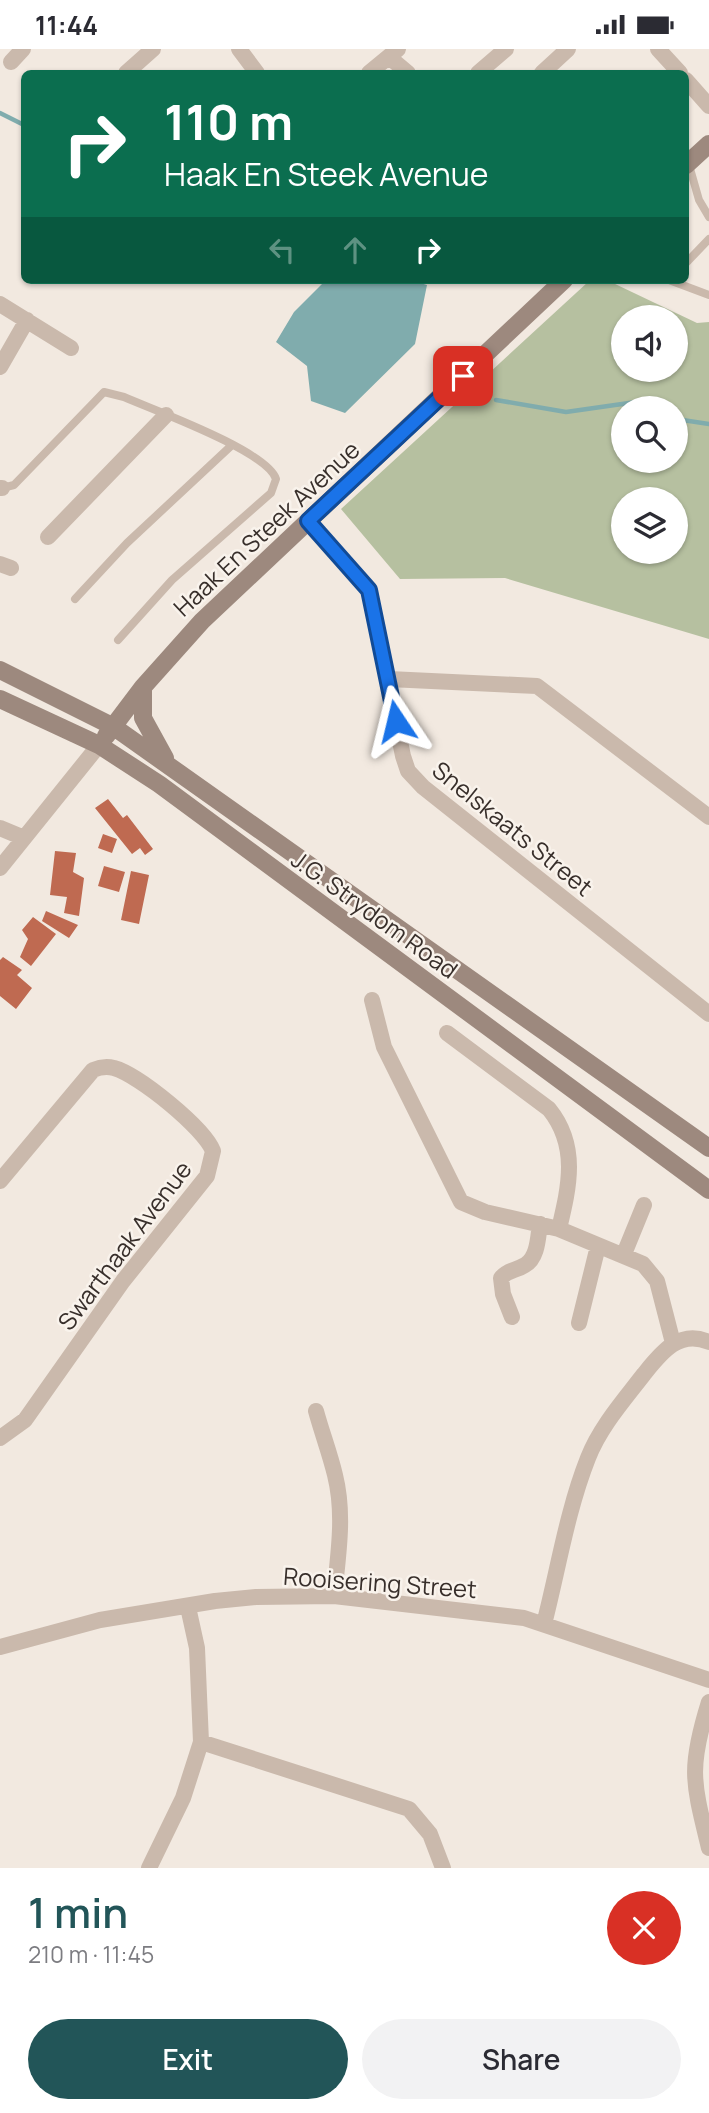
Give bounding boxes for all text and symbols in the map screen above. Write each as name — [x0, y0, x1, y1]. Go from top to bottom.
text: 11:44 — [35, 7, 98, 43]
text: 110 m — [164, 88, 293, 155]
icon: right — [49, 98, 140, 189]
text: Haak En Steek Avenue — [164, 152, 489, 196]
icon: left — [263, 231, 301, 269]
icon: ahead — [336, 231, 374, 269]
icon: right — [409, 231, 447, 269]
map controls — [611, 305, 688, 564]
button: sound — [611, 305, 688, 382]
pin — [433, 346, 493, 406]
icon: arrive — [444, 357, 482, 395]
button: search — [611, 396, 688, 473]
street label: Haak En Steek Avenue — [166, 433, 366, 623]
button: layers — [611, 487, 688, 564]
position arrow — [359, 684, 433, 758]
street label: Snelskaats Street — [426, 753, 600, 903]
street label: J.G. Strydom Road — [285, 842, 465, 986]
street label: Swarthaak Avenue — [49, 1154, 199, 1336]
street label: Rooisering Street — [282, 1559, 478, 1605]
text: 1 min — [28, 1883, 128, 1941]
button: close — [607, 1891, 681, 1965]
text: 210 m · 11:45 — [28, 1938, 154, 1970]
button: Exit — [28, 2019, 348, 2099]
button: Share — [362, 2019, 681, 2099]

